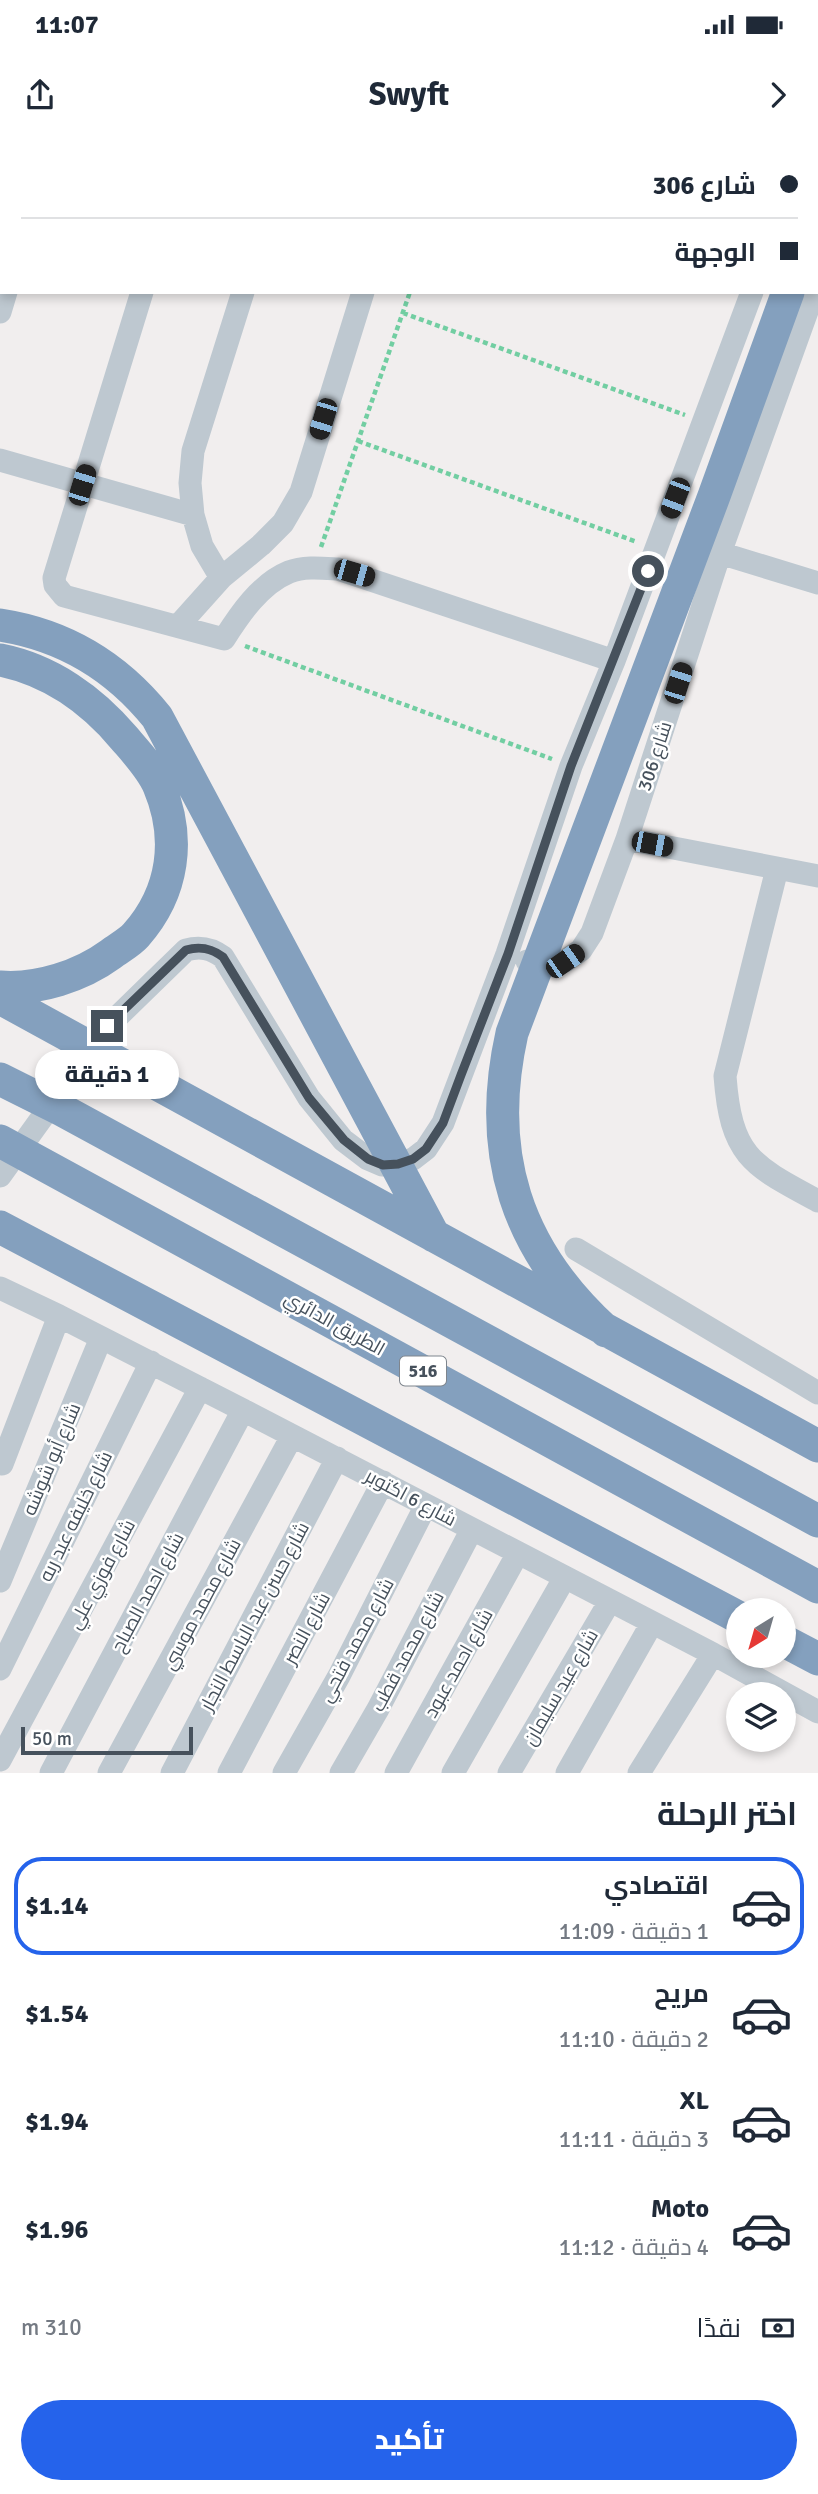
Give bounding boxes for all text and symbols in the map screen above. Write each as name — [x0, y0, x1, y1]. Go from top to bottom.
text: 11:07 — [35, 9, 99, 41]
text: Swyft — [369, 75, 449, 114]
icon: share — [21, 76, 59, 114]
icon: forward — [759, 76, 797, 114]
text: شارع 306 — [653, 170, 756, 202]
text: الوجهة — [675, 237, 756, 269]
car — [307, 396, 340, 442]
car — [66, 462, 99, 508]
car — [658, 475, 693, 521]
route start — [632, 555, 664, 587]
car — [331, 557, 378, 589]
car — [662, 660, 695, 706]
street label: شارع 306 — [632, 718, 678, 794]
car — [630, 830, 675, 858]
car — [542, 940, 589, 982]
route end — [91, 1010, 123, 1042]
callout: 1 دقيقة — [35, 1050, 179, 1099]
text: 1 دقيقة — [65, 1060, 149, 1089]
street label: الطريق الدائري — [279, 1286, 389, 1363]
road number: 516 — [400, 1356, 446, 1386]
street label: شارع أبو شوشه — [17, 1400, 87, 1520]
street label: شارع خليفه عبد ربه — [34, 1447, 119, 1586]
street label: شارع 6 اكتوبر — [360, 1463, 460, 1533]
street label: شارع فوزي علي — [63, 1515, 143, 1634]
street label: شارع حسن عبد الباسط النجار — [194, 1518, 316, 1716]
street label: شارع احمد الصباح — [106, 1528, 190, 1657]
street label: شارع محمد موسي — [157, 1535, 248, 1675]
street label: شارع محمد فتحي — [314, 1574, 401, 1708]
street label: شارع محمد قطب — [366, 1587, 451, 1716]
street label: شارع النصر — [277, 1588, 337, 1670]
north arrow — [726, 1598, 796, 1668]
map controls — [726, 1598, 796, 1752]
street label: شارع احمد عبود — [419, 1605, 500, 1723]
street label: شارع عيد سليمان — [518, 1625, 605, 1750]
button: layers — [726, 1682, 796, 1752]
scale bar — [21, 1724, 192, 1756]
text: 50 m — [32, 1727, 72, 1751]
text: اختر الرحلة — [657, 1795, 797, 1834]
text: اقتصادي — [604, 1870, 709, 1902]
icon: car — [730, 1875, 793, 1938]
text: $1.14 — [25, 1890, 89, 1922]
text: 1 دقيقة · 11:09 — [559, 1917, 709, 1946]
text: مريح — [654, 1978, 709, 2010]
icon: car — [730, 1983, 793, 2046]
text: $1.54 — [25, 1998, 89, 2030]
text: 2 دقيقة · 11:10 — [559, 2025, 709, 2054]
text: XL — [679, 2085, 709, 2117]
icon: car — [730, 2091, 793, 2154]
text: $1.94 — [25, 2106, 89, 2138]
text: 3 دقيقة · 11:11 — [559, 2125, 709, 2154]
text: Moto — [651, 2193, 709, 2225]
icon: car — [730, 2199, 793, 2262]
text: $1.96 — [25, 2214, 89, 2246]
text: 4 دقيقة · 11:12 — [559, 2233, 709, 2262]
icon: cash — [759, 2309, 797, 2347]
text: 310 m — [21, 2313, 82, 2342]
text: نقدًا — [697, 2313, 741, 2345]
button: تأكيد — [21, 2400, 797, 2480]

